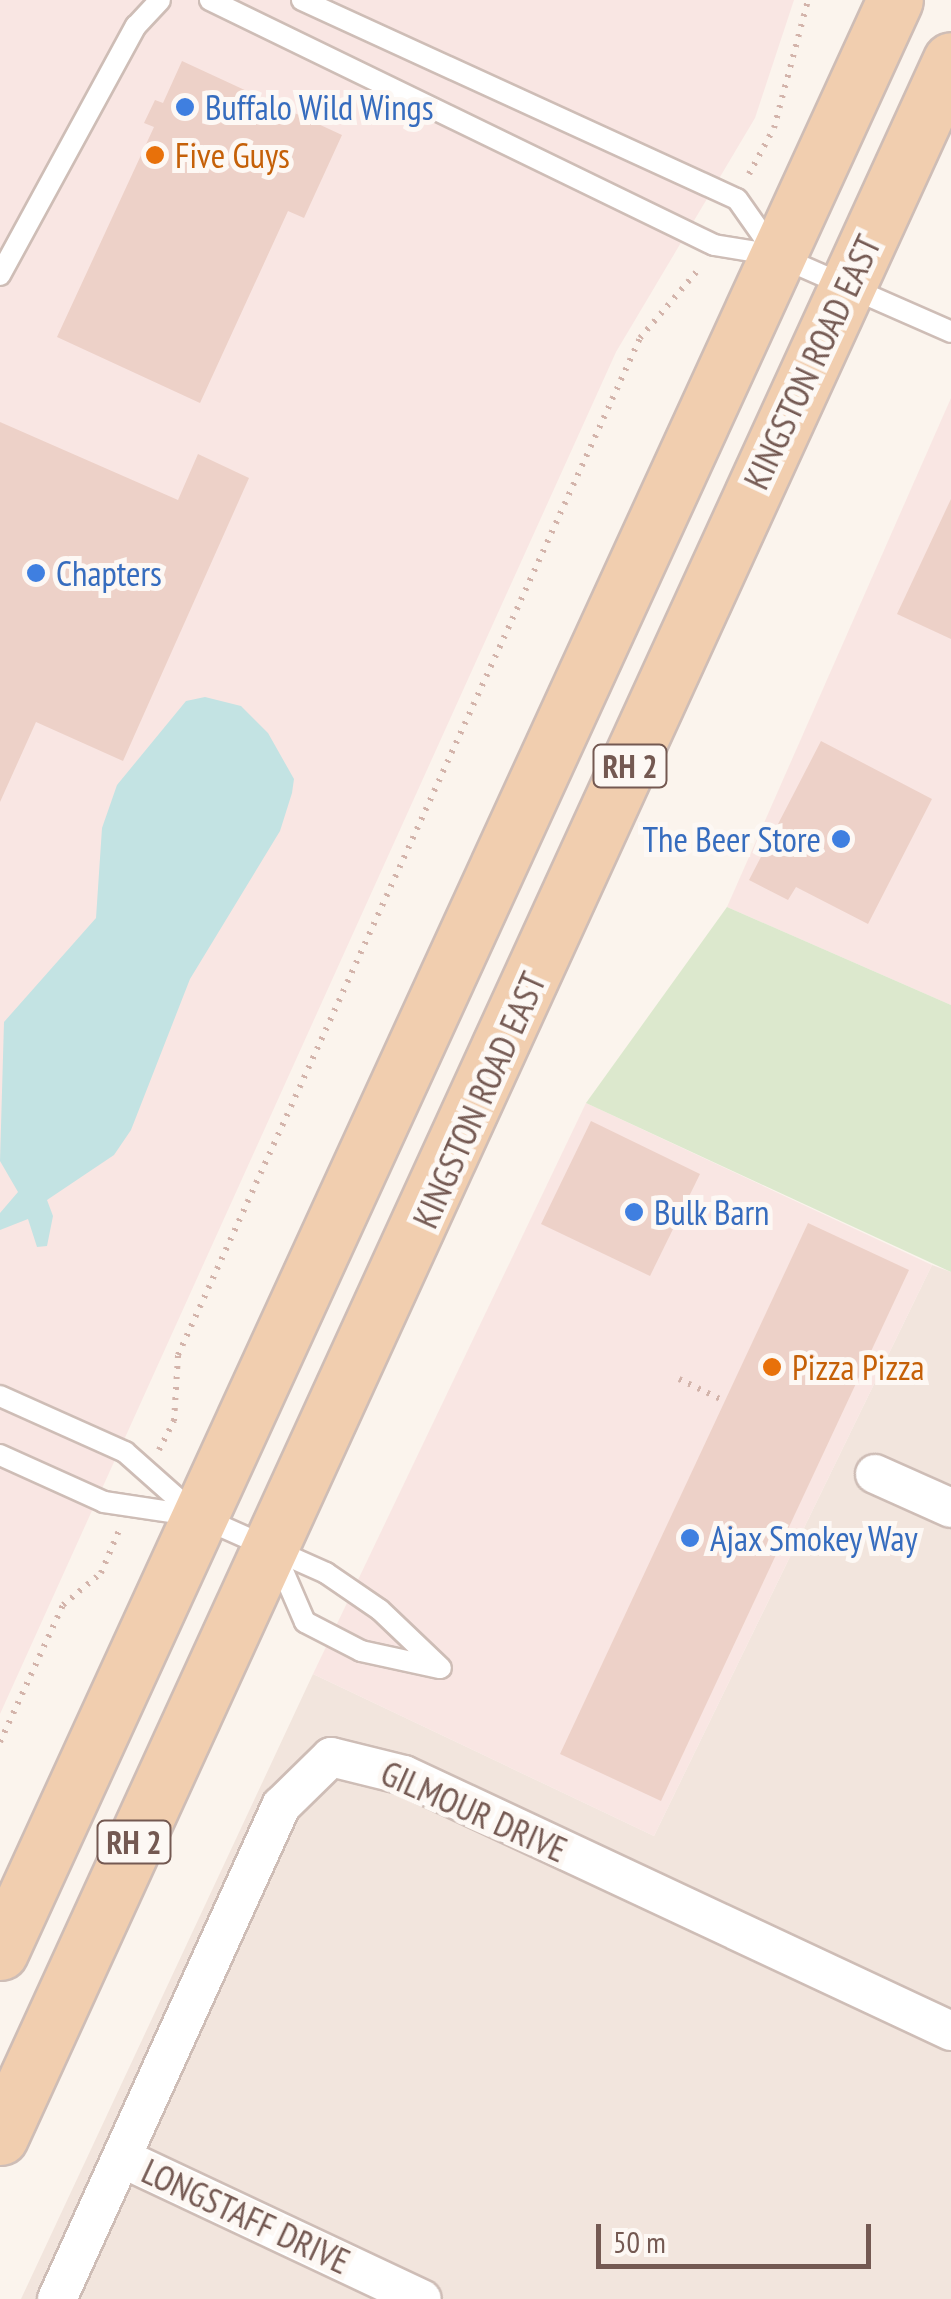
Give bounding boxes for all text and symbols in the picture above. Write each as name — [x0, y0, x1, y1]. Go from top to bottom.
place label: Buffalo Wild Wings — [205, 86, 435, 128]
marker: Buffalo Wild Wings — [174, 96, 196, 118]
place label: Five Guys — [175, 134, 290, 176]
marker: Five Guys — [144, 144, 166, 166]
street label: KINGSTON ROAD EAST — [735, 228, 889, 496]
place label: Chapters — [56, 552, 162, 594]
marker: Chapters — [25, 562, 47, 584]
road number: RH 2 — [590, 739, 670, 793]
place label: The Beer Store — [642, 818, 821, 860]
marker: The Beer Store — [830, 828, 852, 850]
street label: KINGSTON ROAD EAST — [404, 966, 554, 1234]
place label: Bulk Barn — [654, 1191, 770, 1233]
marker: Bulk Barn — [623, 1201, 645, 1223]
place label: Pizza Pizza — [792, 1346, 925, 1388]
marker: Pizza Pizza — [761, 1356, 783, 1378]
place label: Ajax Smokey Way — [710, 1517, 920, 1559]
marker: Ajax Smokey Way — [679, 1527, 701, 1549]
street label: GILMOUR DRIVE — [375, 1751, 573, 1871]
road number: RH 2 — [94, 1815, 174, 1869]
street label: LONGSTAFF DRIVE — [136, 2150, 356, 2282]
scale bar — [601, 2204, 876, 2266]
text: 50 m — [613, 2222, 666, 2261]

